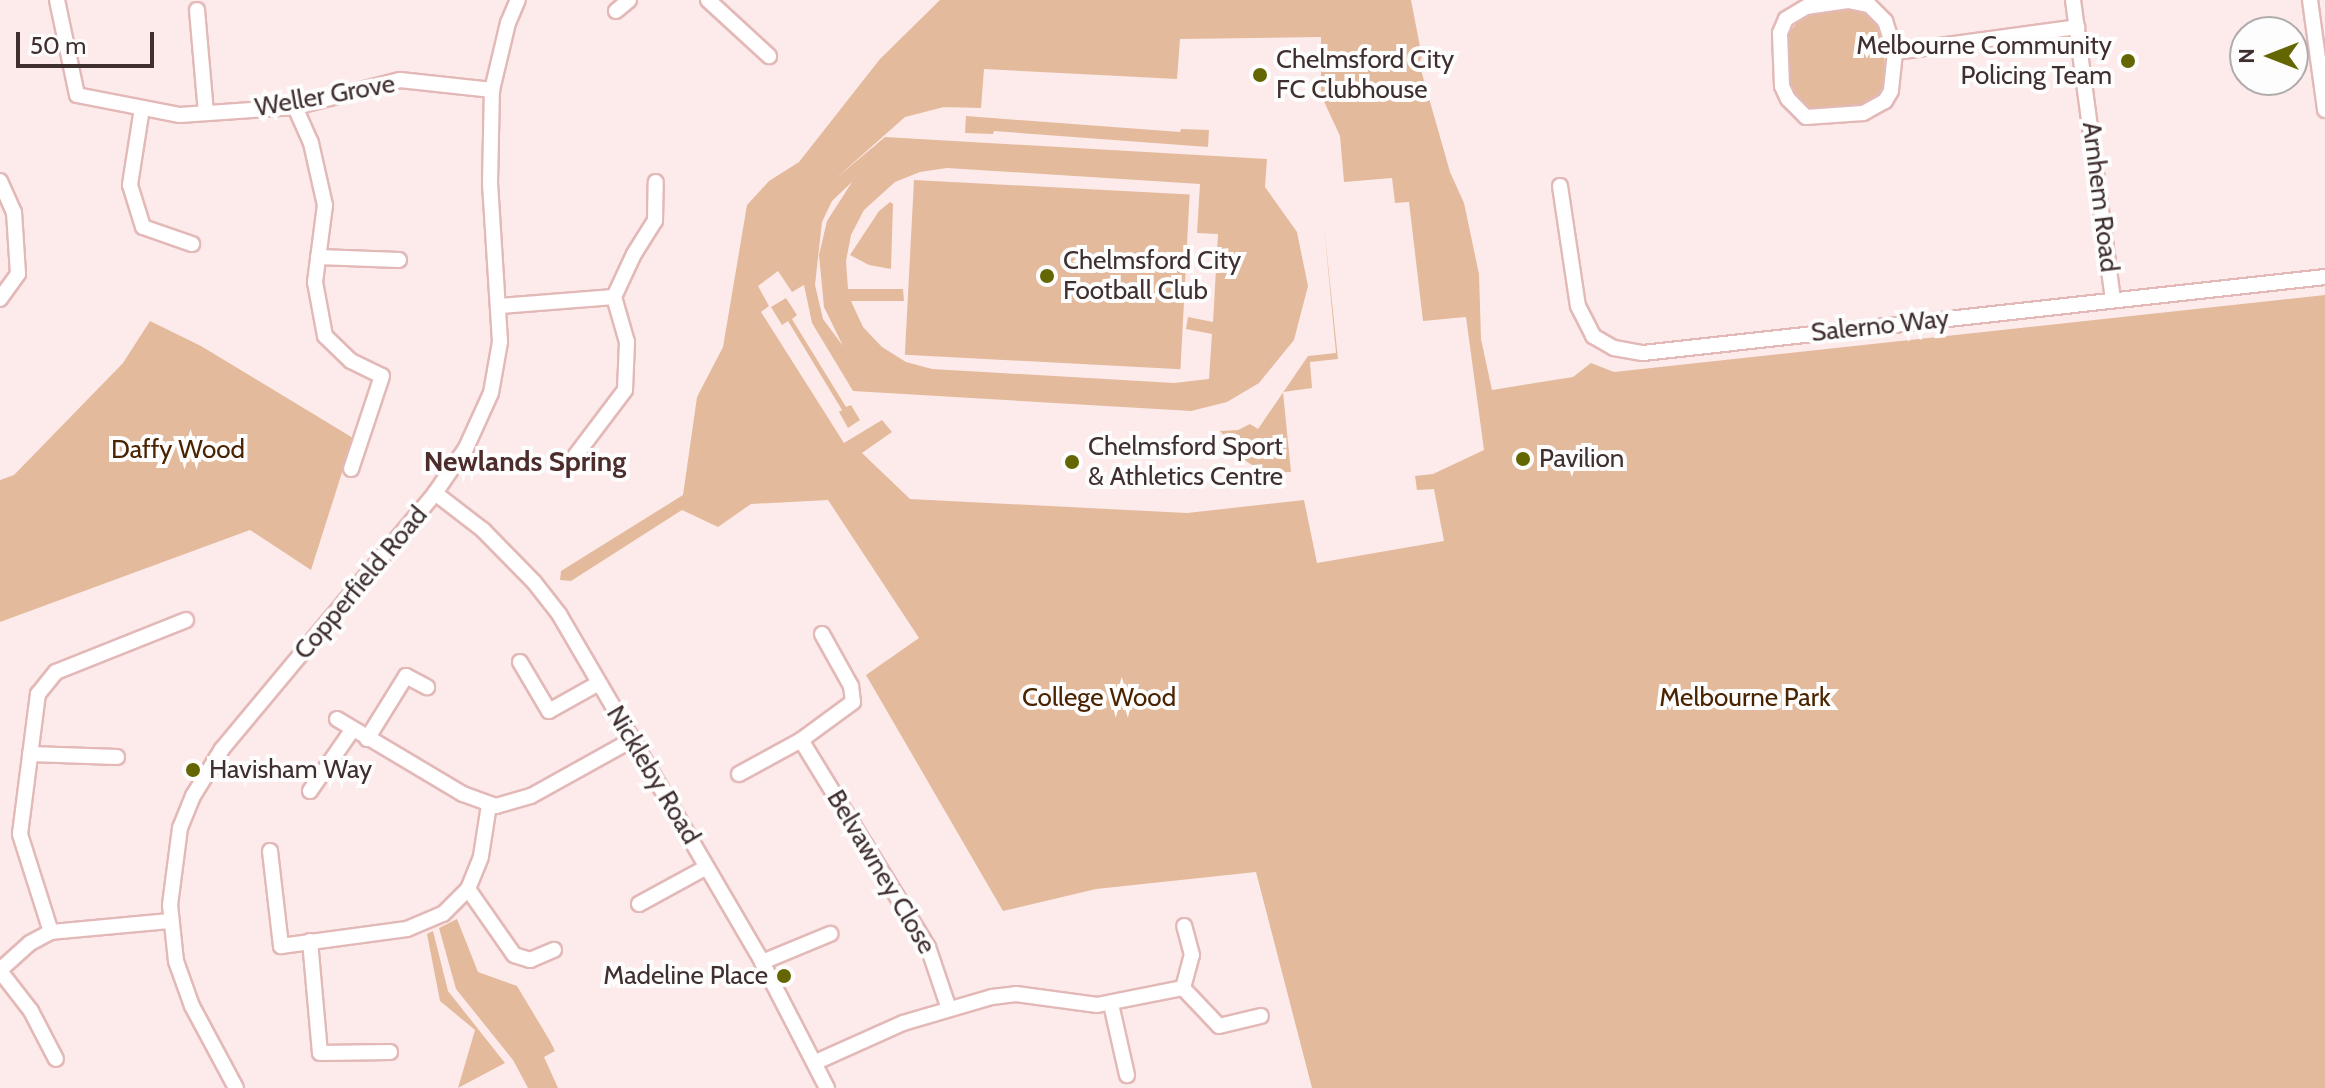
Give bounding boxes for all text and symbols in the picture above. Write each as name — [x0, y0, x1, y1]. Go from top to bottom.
scale bar — [20, 16, 158, 66]
north arrow — [2229, 16, 2309, 96]
place label: Melbourne Community Policing Team — [1856, 30, 2112, 92]
text: 50 m — [30, 31, 86, 60]
place label: Chelmsford City FC Clubhouse — [1276, 44, 1454, 106]
text: N — [2233, 48, 2260, 64]
marker: Melbourne Community Policing Team — [2119, 52, 2137, 70]
marker: Chelmsford City FC Clubhouse — [1251, 66, 1269, 84]
street label: Weller Grove — [253, 68, 397, 124]
street label: Arnhem Road — [2075, 120, 2125, 274]
place label: Chelmsford City Football Club — [1063, 245, 1241, 306]
marker: Chelmsford City Football Club — [1038, 267, 1056, 285]
street label: Salerno Way — [1809, 303, 1951, 349]
place label: Chelmsford Sport & Athletics Centre — [1088, 431, 1283, 492]
park label: Daffy Wood — [111, 434, 245, 466]
place label: Pavilion — [1539, 443, 1624, 475]
district label: Newlands Spring — [424, 444, 626, 478]
marker: Pavilion — [1514, 450, 1532, 468]
marker: Chelmsford Sport & Athletics Centre — [1063, 453, 1081, 471]
street label: Copperfield Road — [288, 500, 434, 666]
park label: College Wood — [1022, 682, 1176, 714]
park label: Melbourne Park — [1659, 682, 1831, 714]
street label: Nickleby Road — [599, 700, 707, 850]
place label: Havisham Way — [209, 754, 372, 786]
marker: Havisham Way — [184, 761, 202, 779]
street label: Belvawney Close — [820, 784, 942, 960]
place label: Madeline Place — [603, 960, 768, 992]
marker: Madeline Place — [775, 967, 793, 985]

